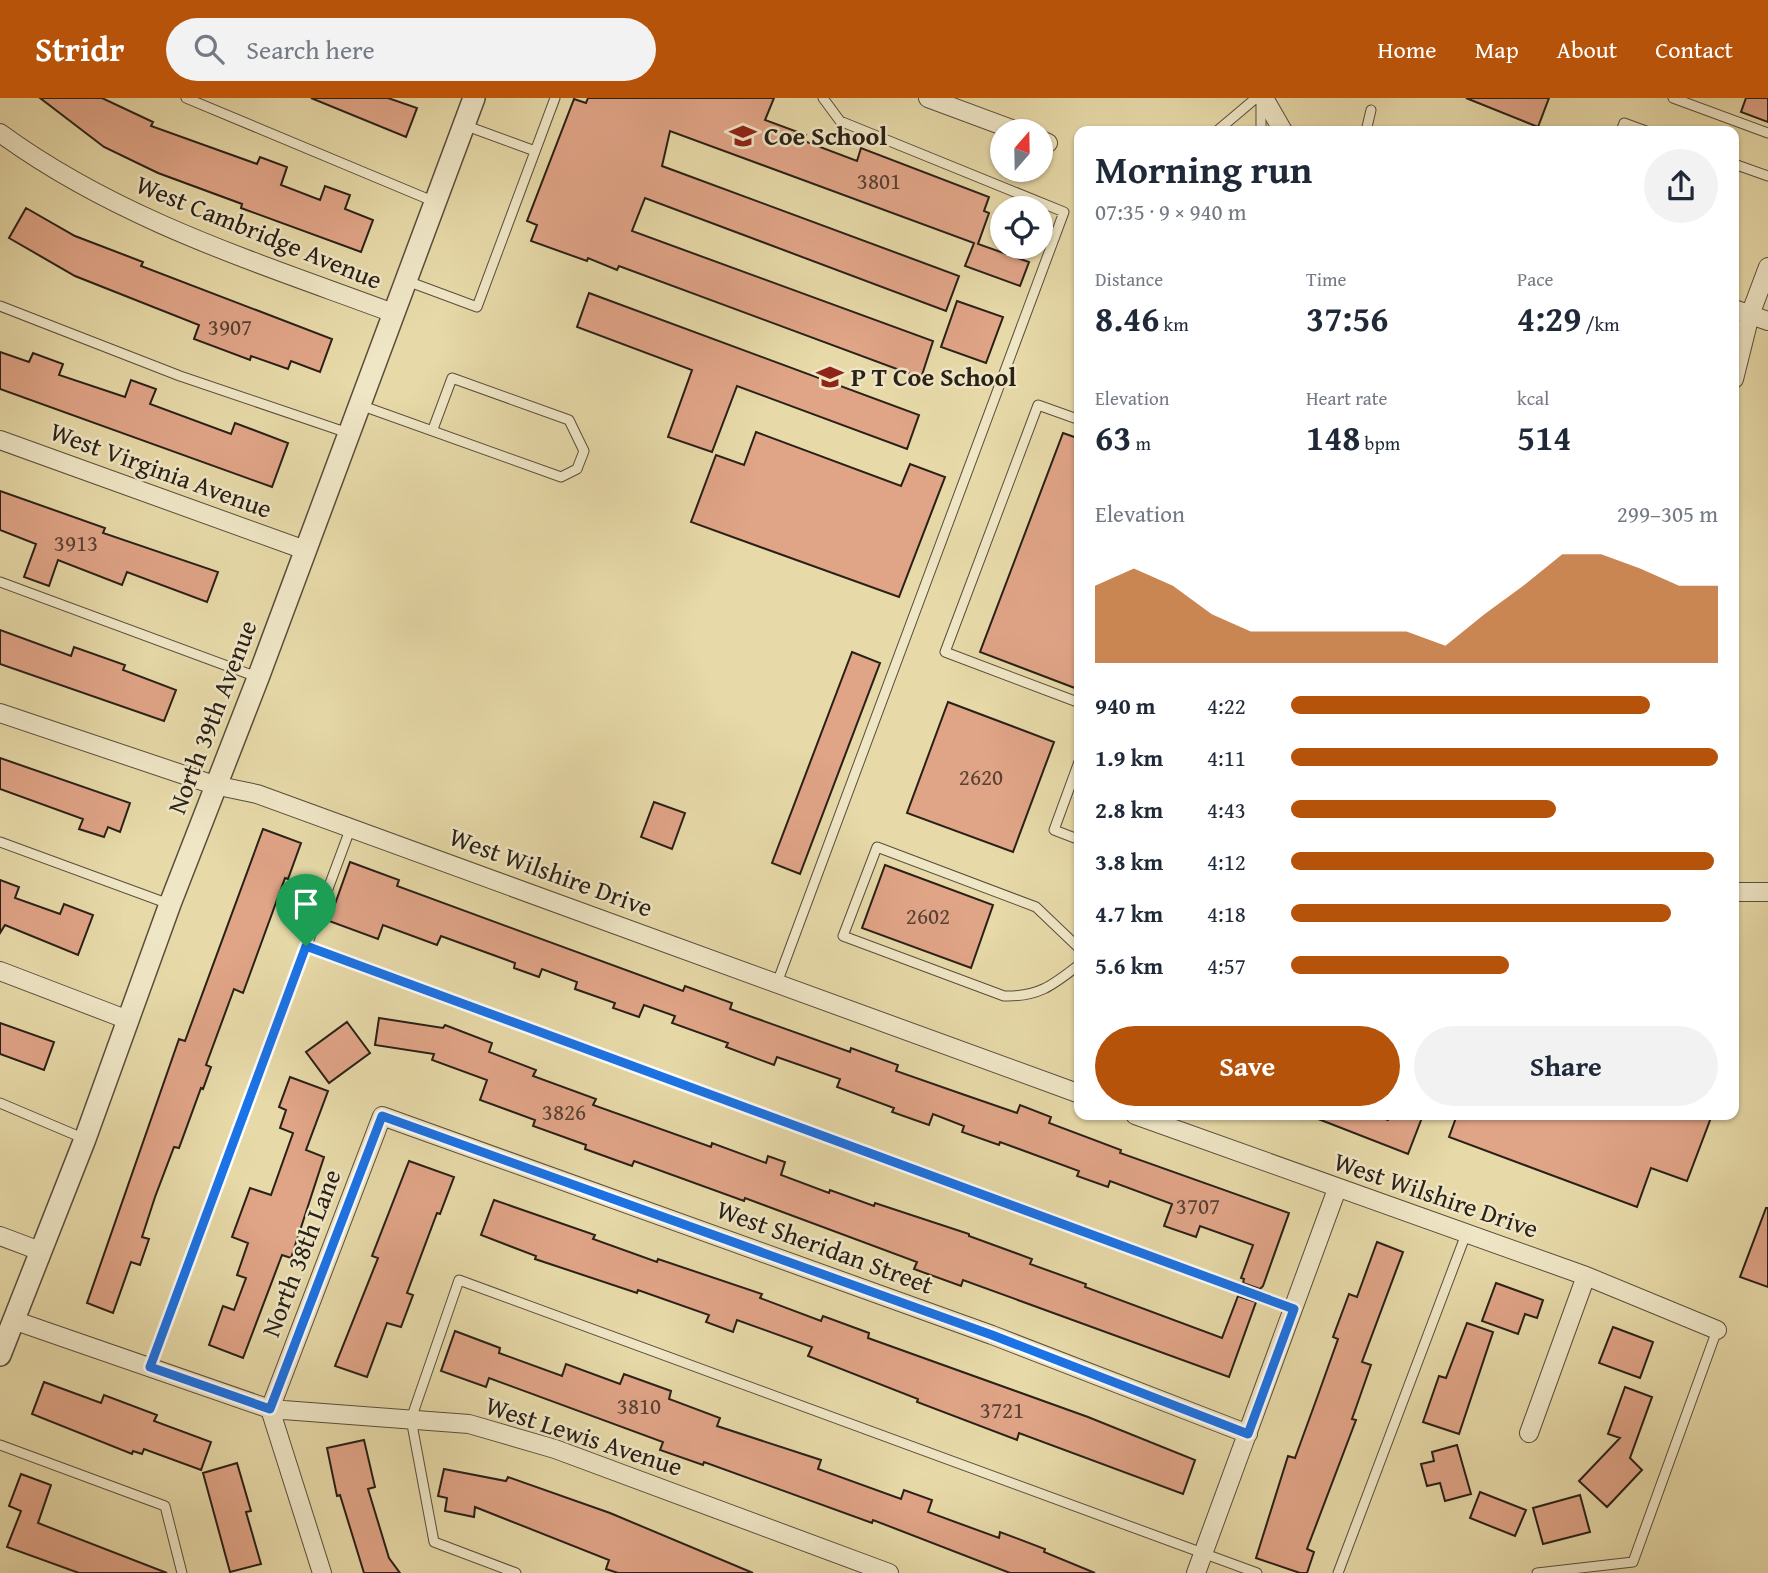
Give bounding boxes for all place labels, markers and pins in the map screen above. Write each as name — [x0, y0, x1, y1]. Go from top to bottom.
place label: Coe School — [764, 116, 887, 155]
school or university icon: Coe School — [728, 121, 758, 151]
place label: P T Coe School — [851, 357, 1016, 396]
school or university icon: P T Coe School — [815, 362, 845, 392]
pin — [276, 874, 336, 946]

